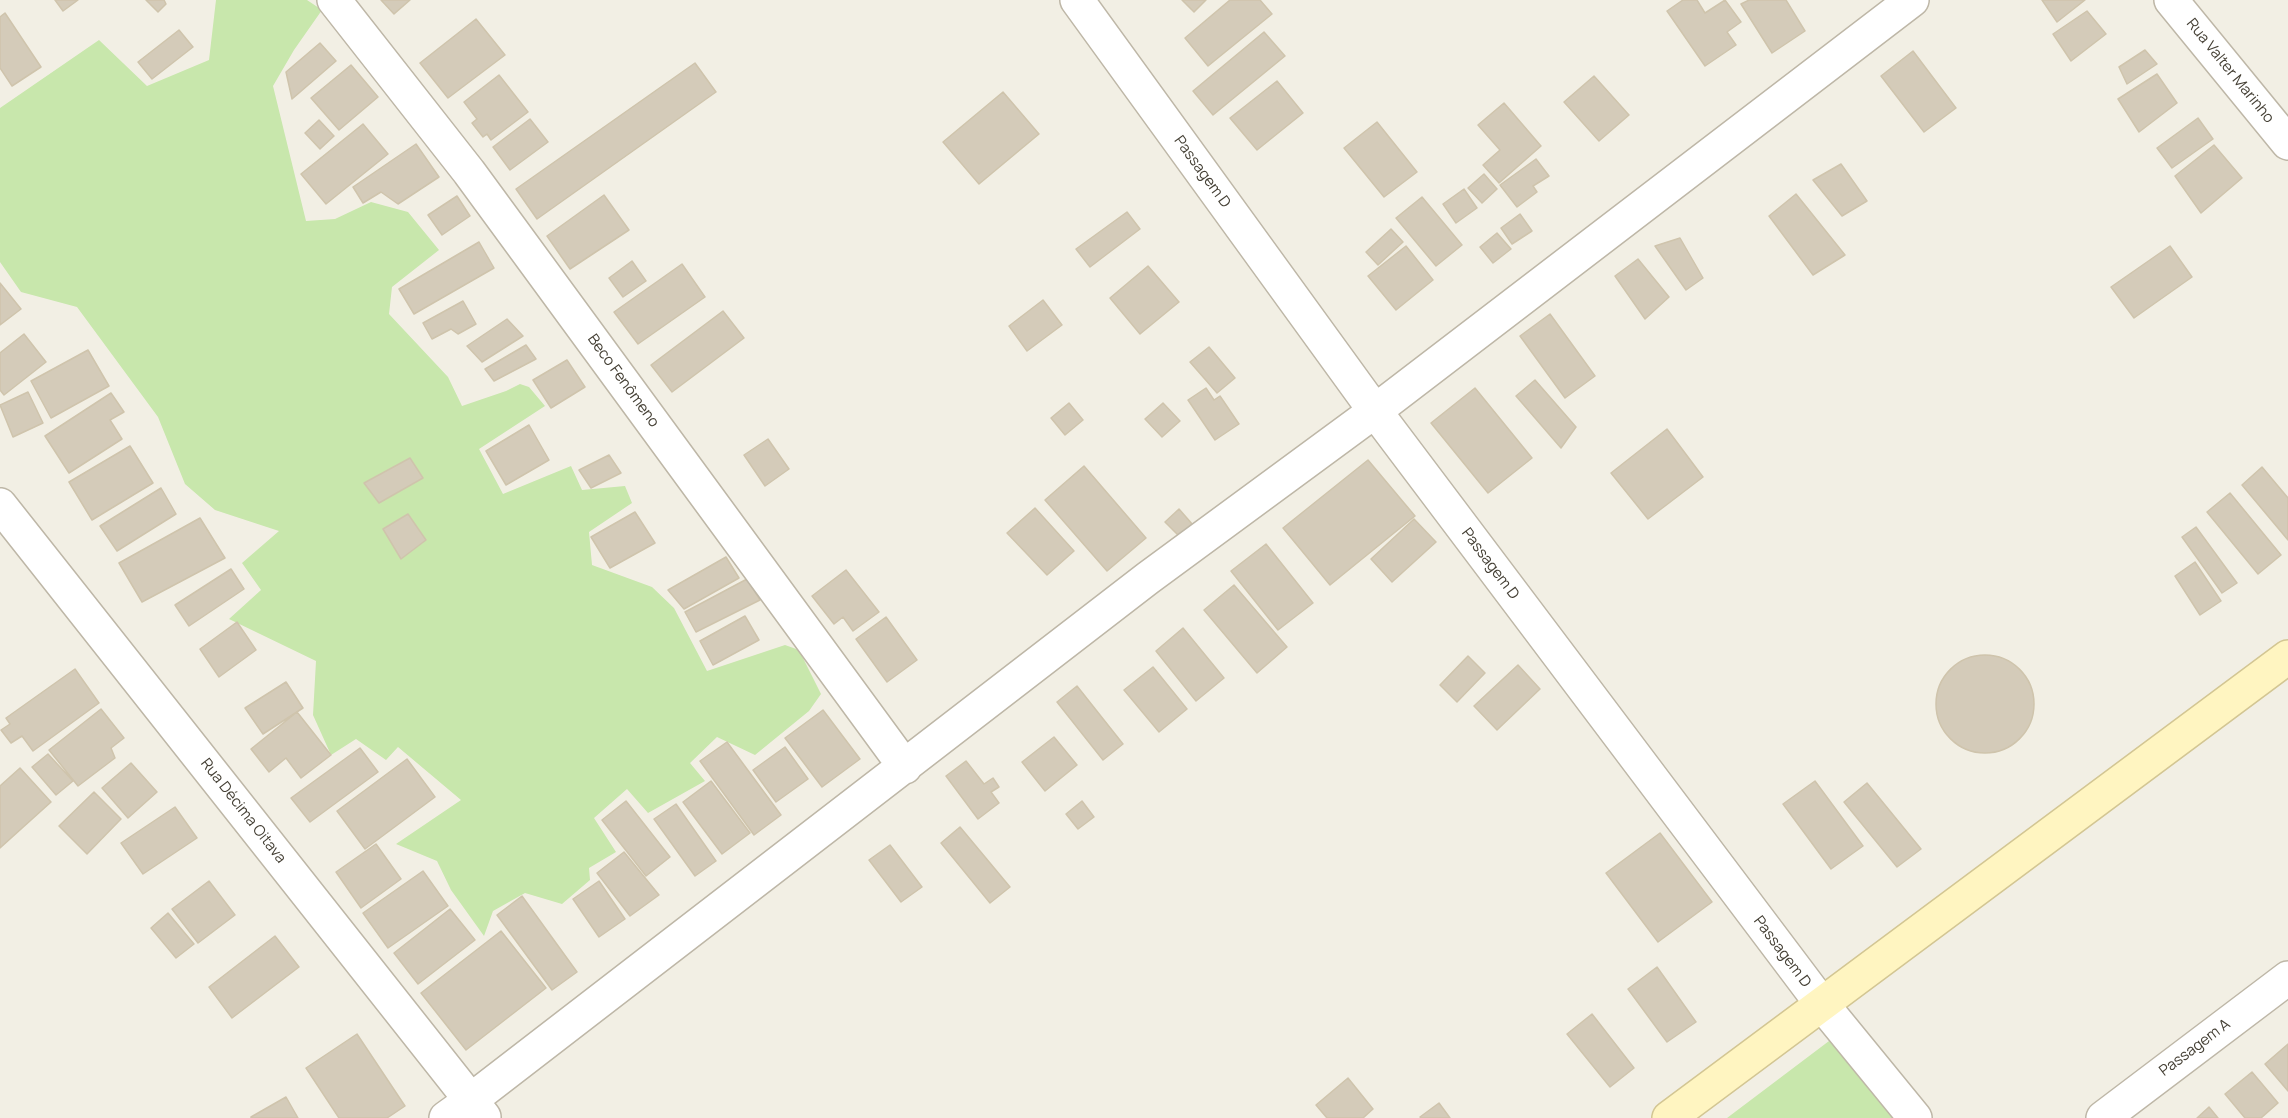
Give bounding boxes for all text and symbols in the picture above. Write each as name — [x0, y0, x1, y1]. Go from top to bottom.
street label: Rua Valter Marinho — [2182, 15, 2278, 127]
street label: Passagem D — [1170, 133, 1234, 211]
street label: Beco Fenômeno — [583, 331, 663, 431]
street label: Passagem D — [1457, 525, 1523, 603]
street label: Rua Décima Oitava — [196, 755, 290, 867]
street label: Passagem D — [1749, 913, 1815, 991]
street label: Passagem A — [2156, 1016, 2234, 1080]

